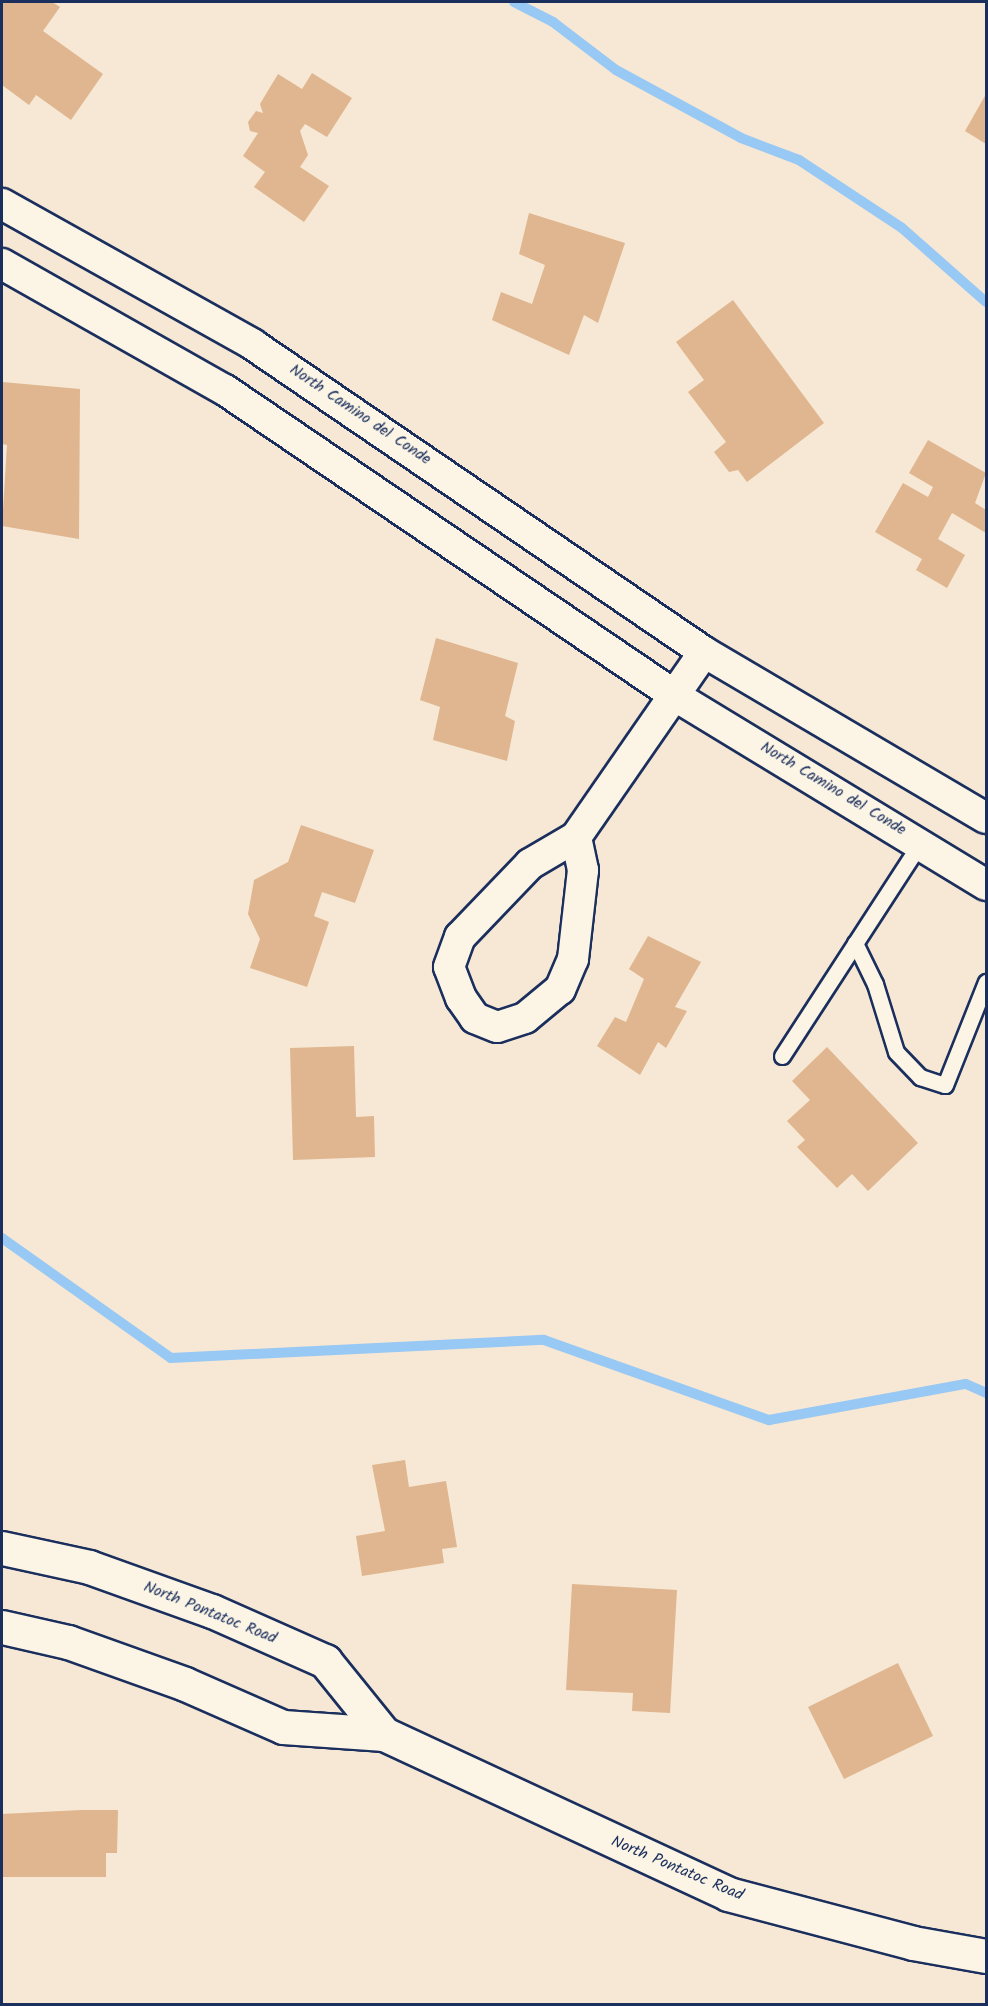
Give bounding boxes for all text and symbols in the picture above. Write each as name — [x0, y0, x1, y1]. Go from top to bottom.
street label: North Camino del Conde — [286, 361, 434, 469]
street label: North Camino del Conde — [757, 738, 909, 840]
street label: North Pontatoc Road — [141, 1578, 279, 1648]
street label: North Pontatoc Road — [608, 1832, 746, 1906]

